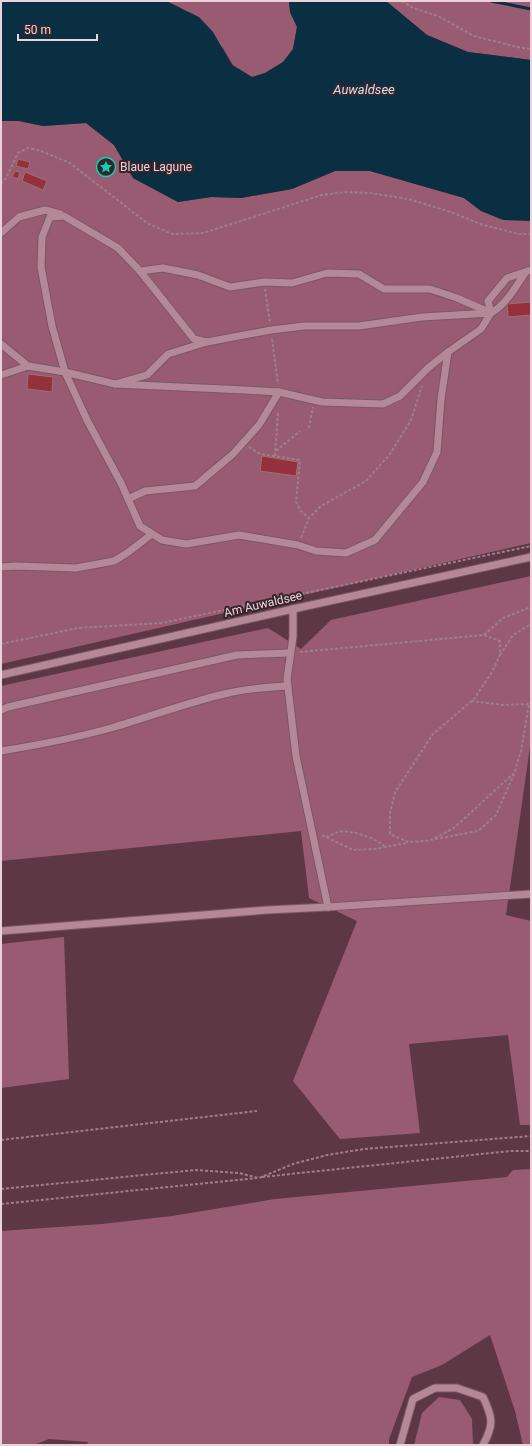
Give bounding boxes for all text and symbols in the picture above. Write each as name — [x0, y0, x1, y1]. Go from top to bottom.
scale bar — [18, 16, 97, 42]
text: 50 m — [24, 23, 51, 37]
water label: Auwaldsee — [332, 82, 395, 97]
place icon: Blaue Lagune — [95, 156, 117, 178]
place label: Blaue Lagune — [120, 160, 192, 174]
street label: Am Auwaldsee — [223, 588, 303, 620]

